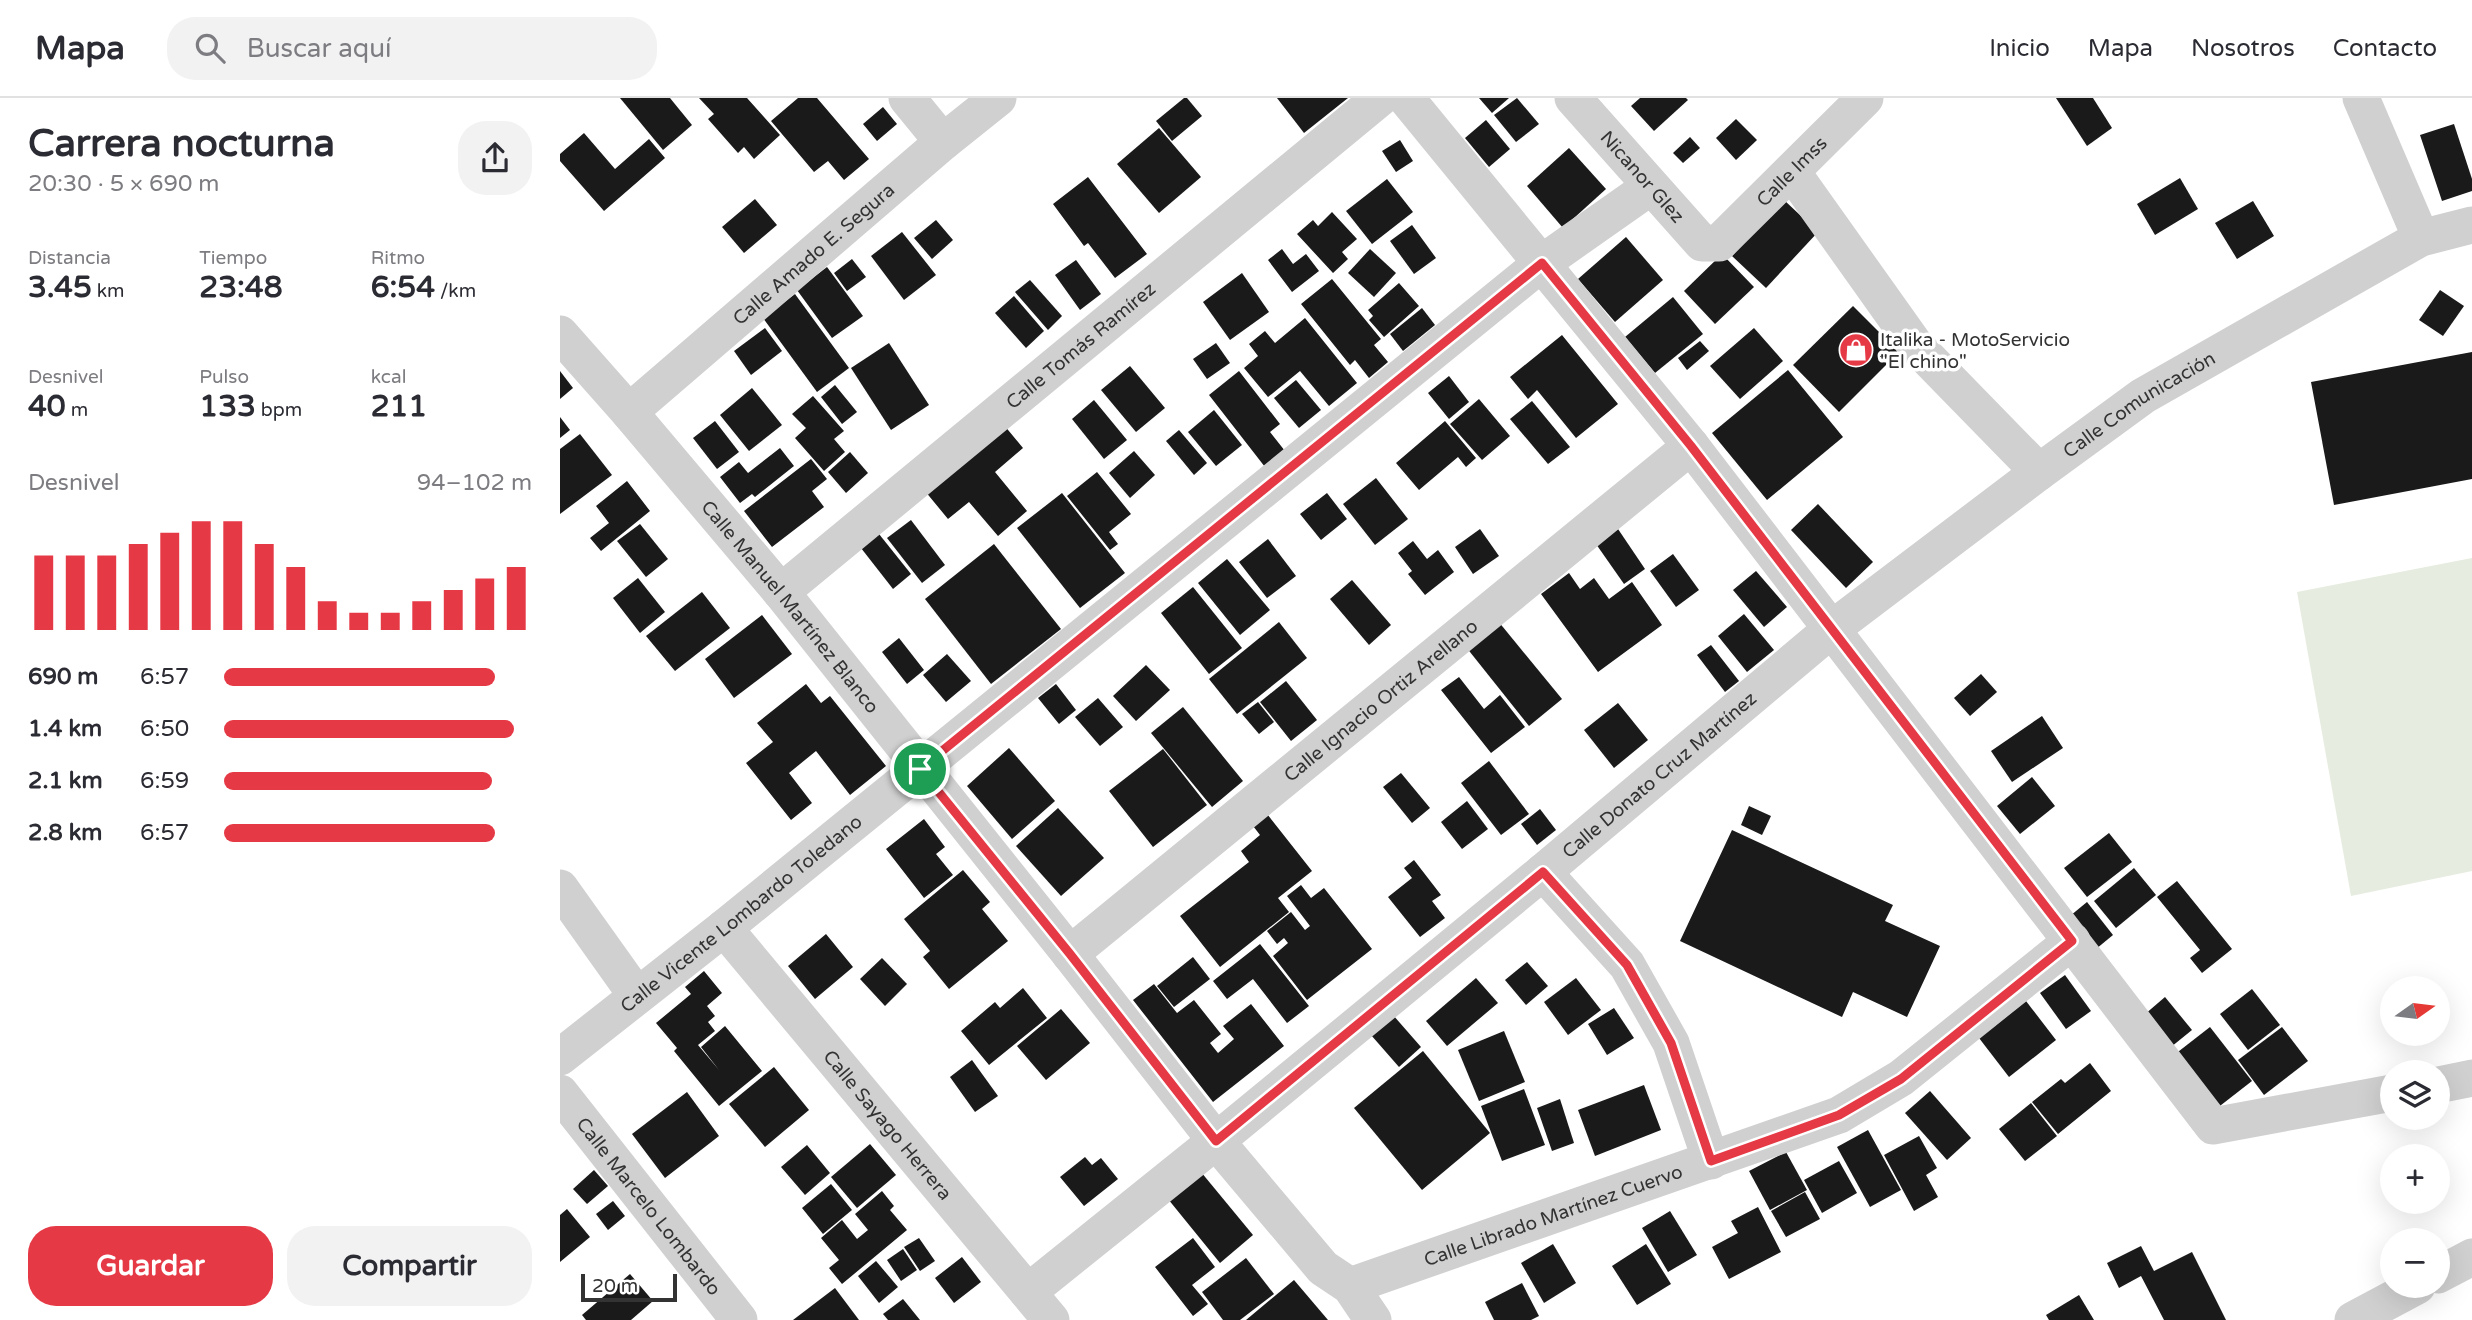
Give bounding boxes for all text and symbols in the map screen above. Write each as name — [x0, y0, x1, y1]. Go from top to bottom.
search box — [167, 17, 657, 80]
text: Mapa — [35, 29, 125, 68]
icon: search — [191, 29, 229, 67]
text: Buscar aquí — [247, 33, 391, 64]
text: Inicio — [1989, 34, 2050, 63]
text: Mapa — [2088, 34, 2153, 63]
text: Nosotros — [2191, 34, 2295, 63]
text: Contacto — [2333, 34, 2437, 63]
text: Carrera nocturna — [28, 121, 335, 167]
button: share — [458, 121, 532, 195]
street label: Nicanor Glez — [1595, 127, 1689, 228]
street label: Calle Imss — [1752, 132, 1832, 211]
text: 20:30 · 5 × 690 m — [28, 170, 219, 198]
street label: Calle Amado E. Segura — [729, 179, 899, 330]
text: Distancia — [28, 247, 111, 269]
text: Tiempo — [199, 247, 267, 269]
text: Ritmo — [371, 247, 425, 269]
text: 3.45 — [28, 269, 92, 306]
text: 23:48 — [199, 269, 283, 306]
text: 6:54 — [371, 269, 435, 306]
street label: Calle Tomás Ramírez — [1002, 278, 1160, 414]
text: km — [92, 280, 124, 302]
text: /km — [435, 280, 476, 302]
place label: Italika - MotoServicio "El chino" — [1880, 329, 2070, 373]
shop icon: Italika - MotoServicio "El chino" — [1837, 331, 1875, 369]
street label: Calle Comunicación — [2059, 347, 2219, 463]
text: Desnivel — [28, 366, 104, 388]
text: Pulso — [199, 366, 249, 388]
text: kcal — [371, 366, 406, 388]
text: 40 — [28, 388, 66, 425]
text: 133 — [199, 388, 256, 425]
text: 211 — [371, 388, 427, 425]
text: m — [66, 399, 88, 421]
text: bpm — [256, 399, 302, 421]
text: Desnivel — [28, 469, 119, 497]
text: 94–102 m — [417, 469, 532, 497]
street label: Calle Manuel Martínez Blanco — [696, 496, 883, 718]
street label: Calle Ignacio Ortiz Arellano — [1280, 615, 1482, 787]
text: 690 m — [28, 663, 98, 691]
text: 6:57 — [140, 663, 189, 691]
street label: Calle Donato Cruz Martínez — [1558, 687, 1761, 863]
text: 1.4 km — [28, 715, 102, 743]
text: 6:50 — [140, 715, 189, 743]
pin — [890, 739, 950, 799]
icon: arrive — [901, 750, 939, 788]
text: 2.1 km — [28, 767, 103, 795]
text: 6:59 — [140, 767, 189, 795]
street label: Calle Vicente Lombardo Toledano — [616, 810, 867, 1017]
text: 2.8 km — [28, 819, 102, 847]
text: 6:57 — [140, 819, 189, 847]
north arrow — [2380, 976, 2450, 1046]
map controls — [2380, 976, 2450, 1298]
street label: Calle Sayago Herrera — [818, 1046, 956, 1205]
button: layers — [2380, 1060, 2450, 1130]
street label: Calle Marcelo Lombardo — [571, 1113, 725, 1300]
button: + — [2380, 1144, 2450, 1214]
street label: Calle Librado Martínez Cuervo — [1421, 1161, 1686, 1271]
button: Guardar — [28, 1226, 273, 1306]
button: Compartir — [287, 1226, 532, 1306]
button: − — [2380, 1228, 2450, 1298]
scale bar — [581, 1271, 677, 1303]
text: 20 m — [592, 1275, 638, 1297]

